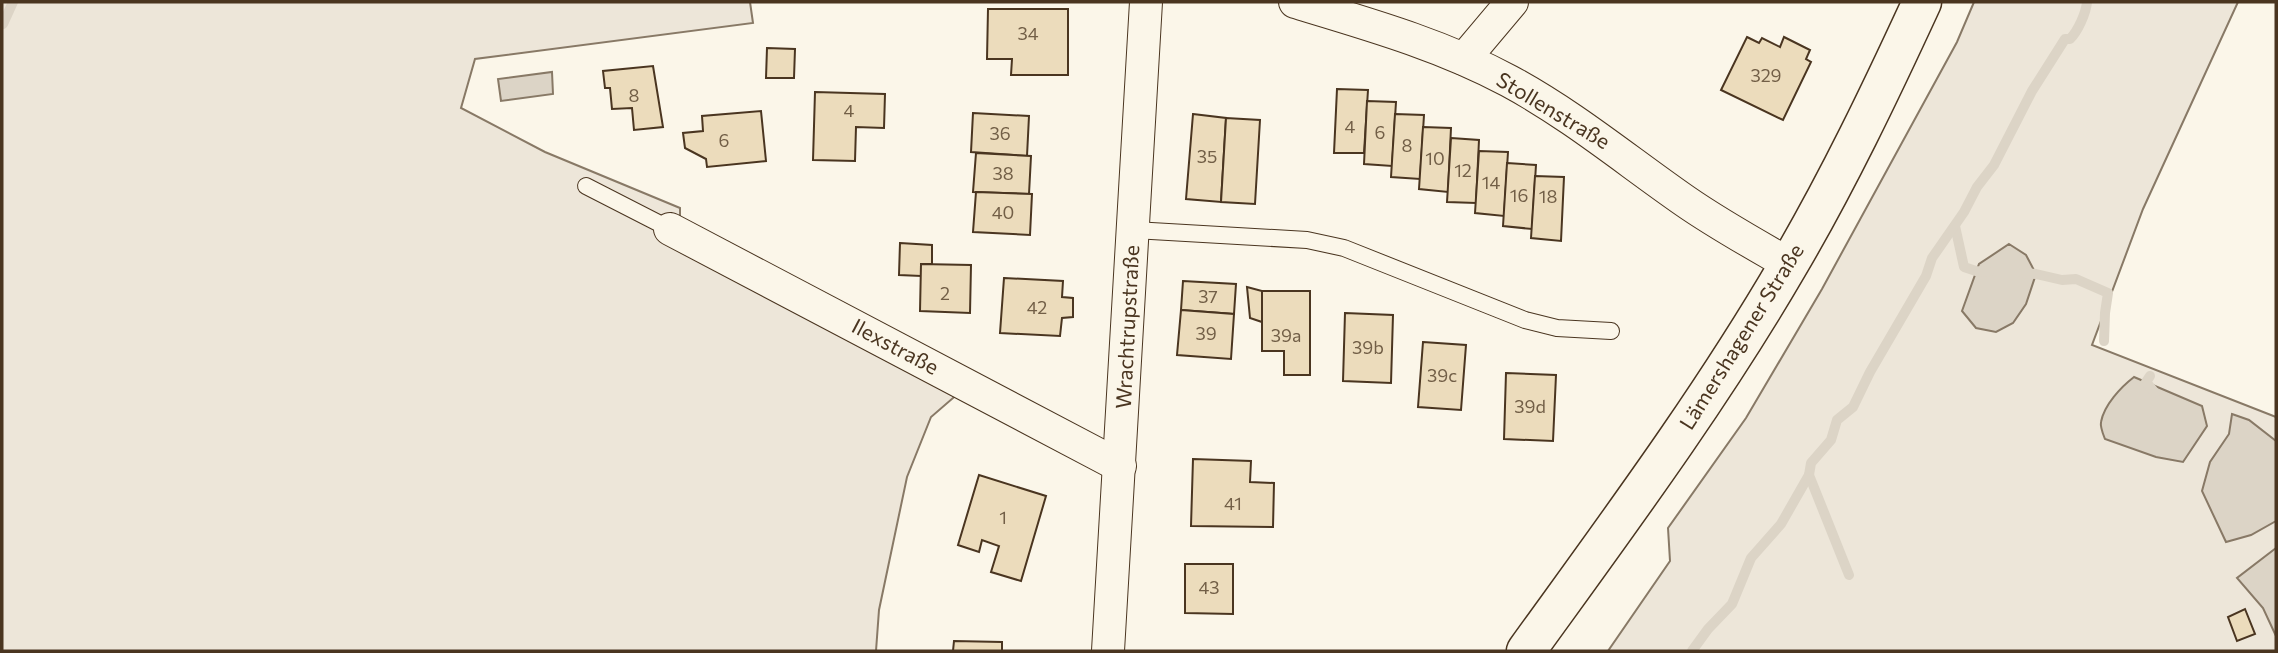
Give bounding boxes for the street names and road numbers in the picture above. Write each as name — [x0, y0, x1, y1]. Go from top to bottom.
street label: Stollenstraße — [1492, 66, 1615, 153]
street label: Lämershagener Straße — [1673, 239, 1808, 434]
street label: Wrachtrupstraße — [1110, 244, 1143, 409]
street label: Ilexstraße — [848, 312, 943, 379]

